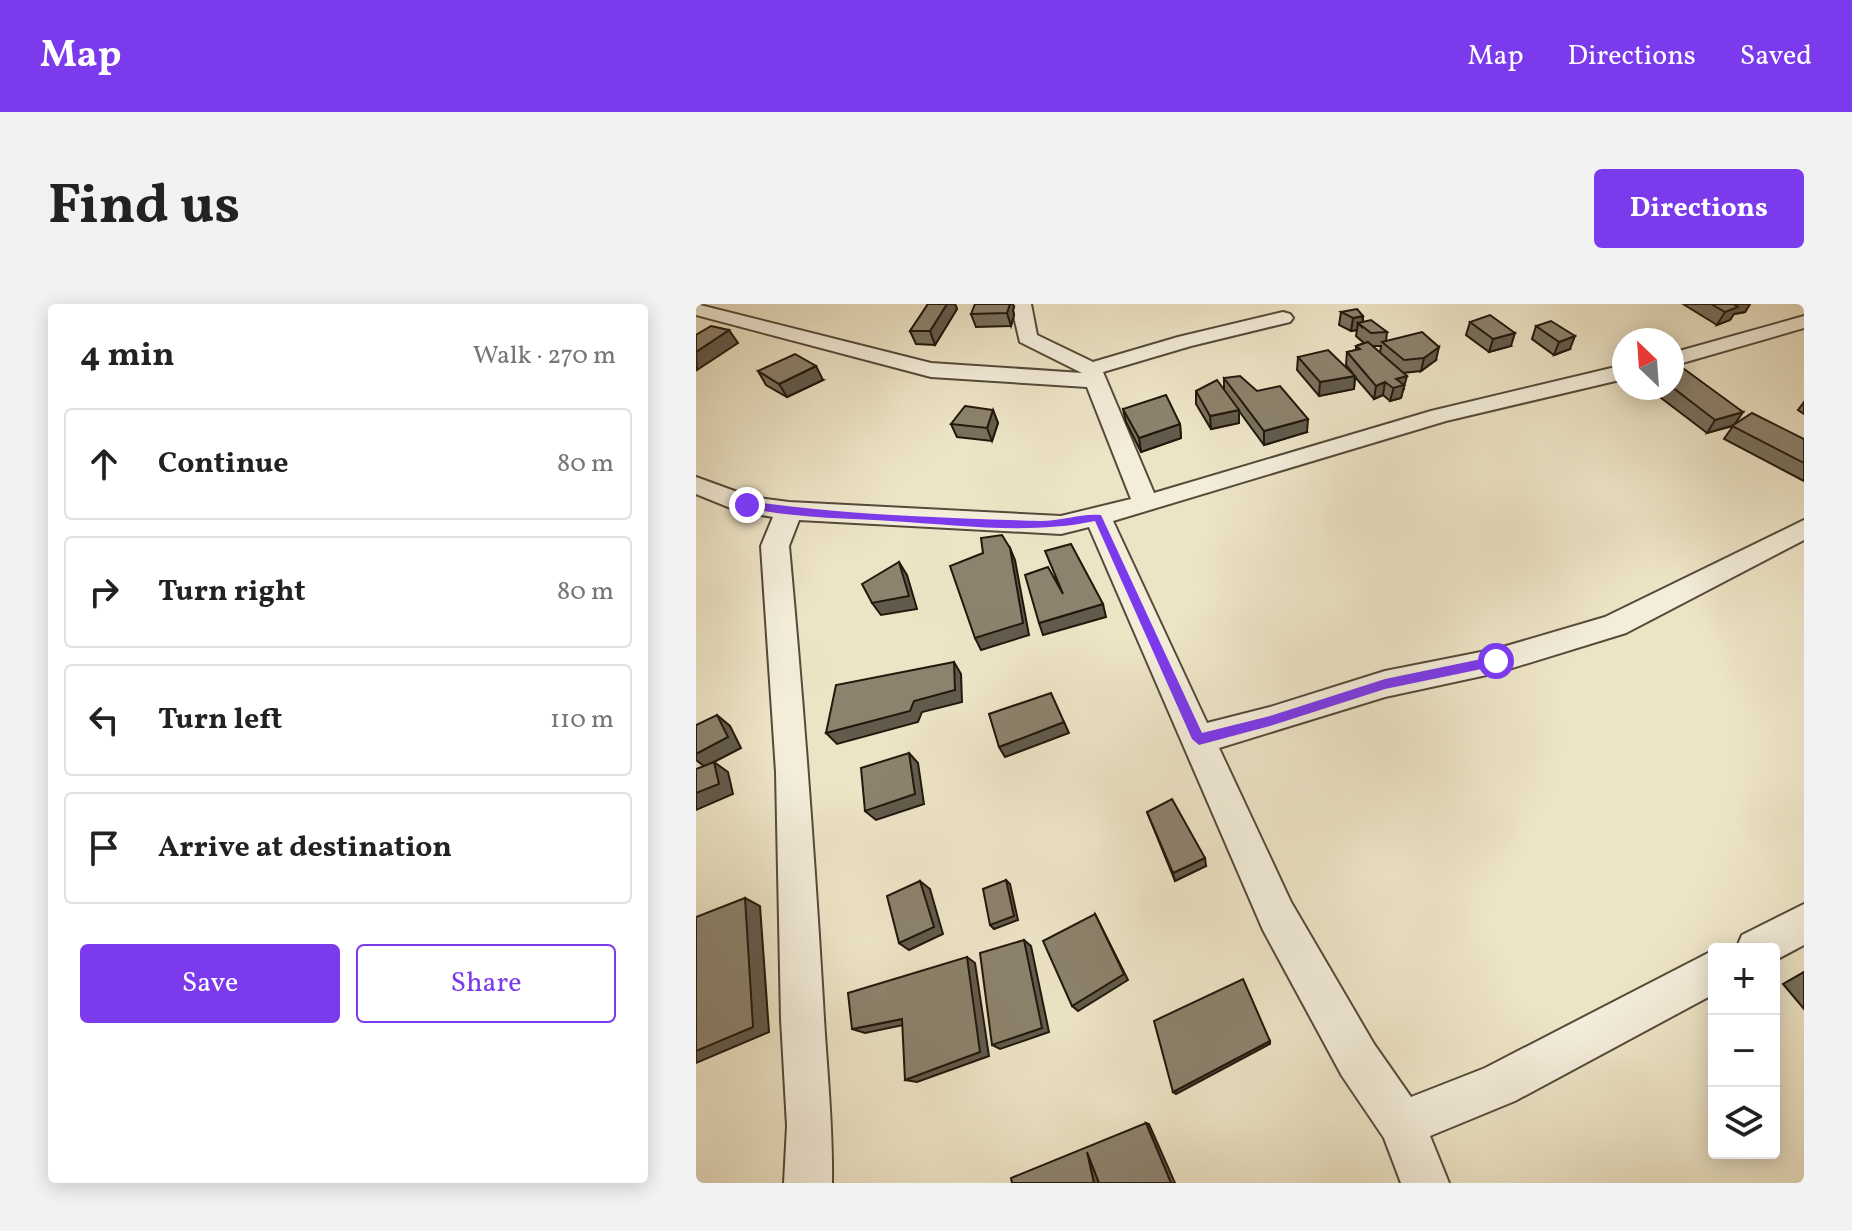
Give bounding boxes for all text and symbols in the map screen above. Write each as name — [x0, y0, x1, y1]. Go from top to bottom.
text: Map — [40, 30, 121, 83]
text: Map — [1468, 37, 1524, 76]
text: Directions — [1568, 37, 1696, 76]
text: Saved — [1740, 37, 1812, 76]
text: Find us — [48, 169, 240, 247]
button: Directions — [1594, 169, 1804, 248]
north arrow — [1612, 328, 1684, 400]
text: 4 min — [80, 333, 175, 380]
text: Walk · 270 m — [473, 338, 616, 374]
icon: ahead — [82, 442, 126, 486]
text: Continue — [158, 443, 289, 485]
text: 80 m — [557, 446, 614, 482]
route end — [729, 487, 765, 523]
icon: right — [82, 570, 126, 614]
text: Turn right — [158, 571, 306, 613]
text: 80 m — [557, 574, 614, 610]
route start — [1478, 643, 1514, 679]
icon: left — [82, 698, 126, 742]
text: Turn left — [158, 699, 282, 741]
text: 110 m — [550, 702, 614, 738]
icon: arrive — [82, 826, 126, 870]
text: Arrive at destination — [158, 827, 452, 869]
map controls — [1708, 943, 1780, 1159]
button: + — [1708, 943, 1780, 1015]
button: Save — [80, 944, 340, 1023]
button: Share — [356, 944, 616, 1023]
button: − — [1708, 1015, 1780, 1087]
button: layers — [1708, 1087, 1780, 1159]

